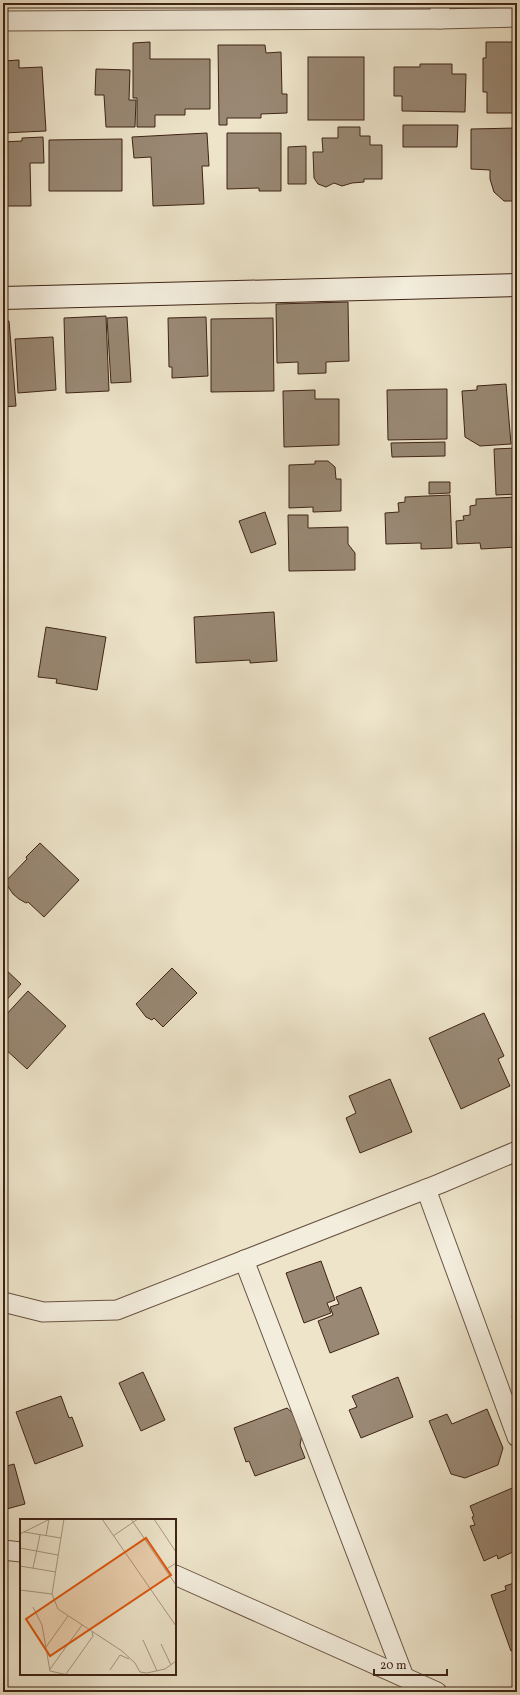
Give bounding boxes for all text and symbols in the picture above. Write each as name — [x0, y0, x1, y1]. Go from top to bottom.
inset map — [20, 1519, 176, 1675]
scale bar — [374, 1651, 447, 1677]
text: 20 m — [380, 1658, 407, 1674]

